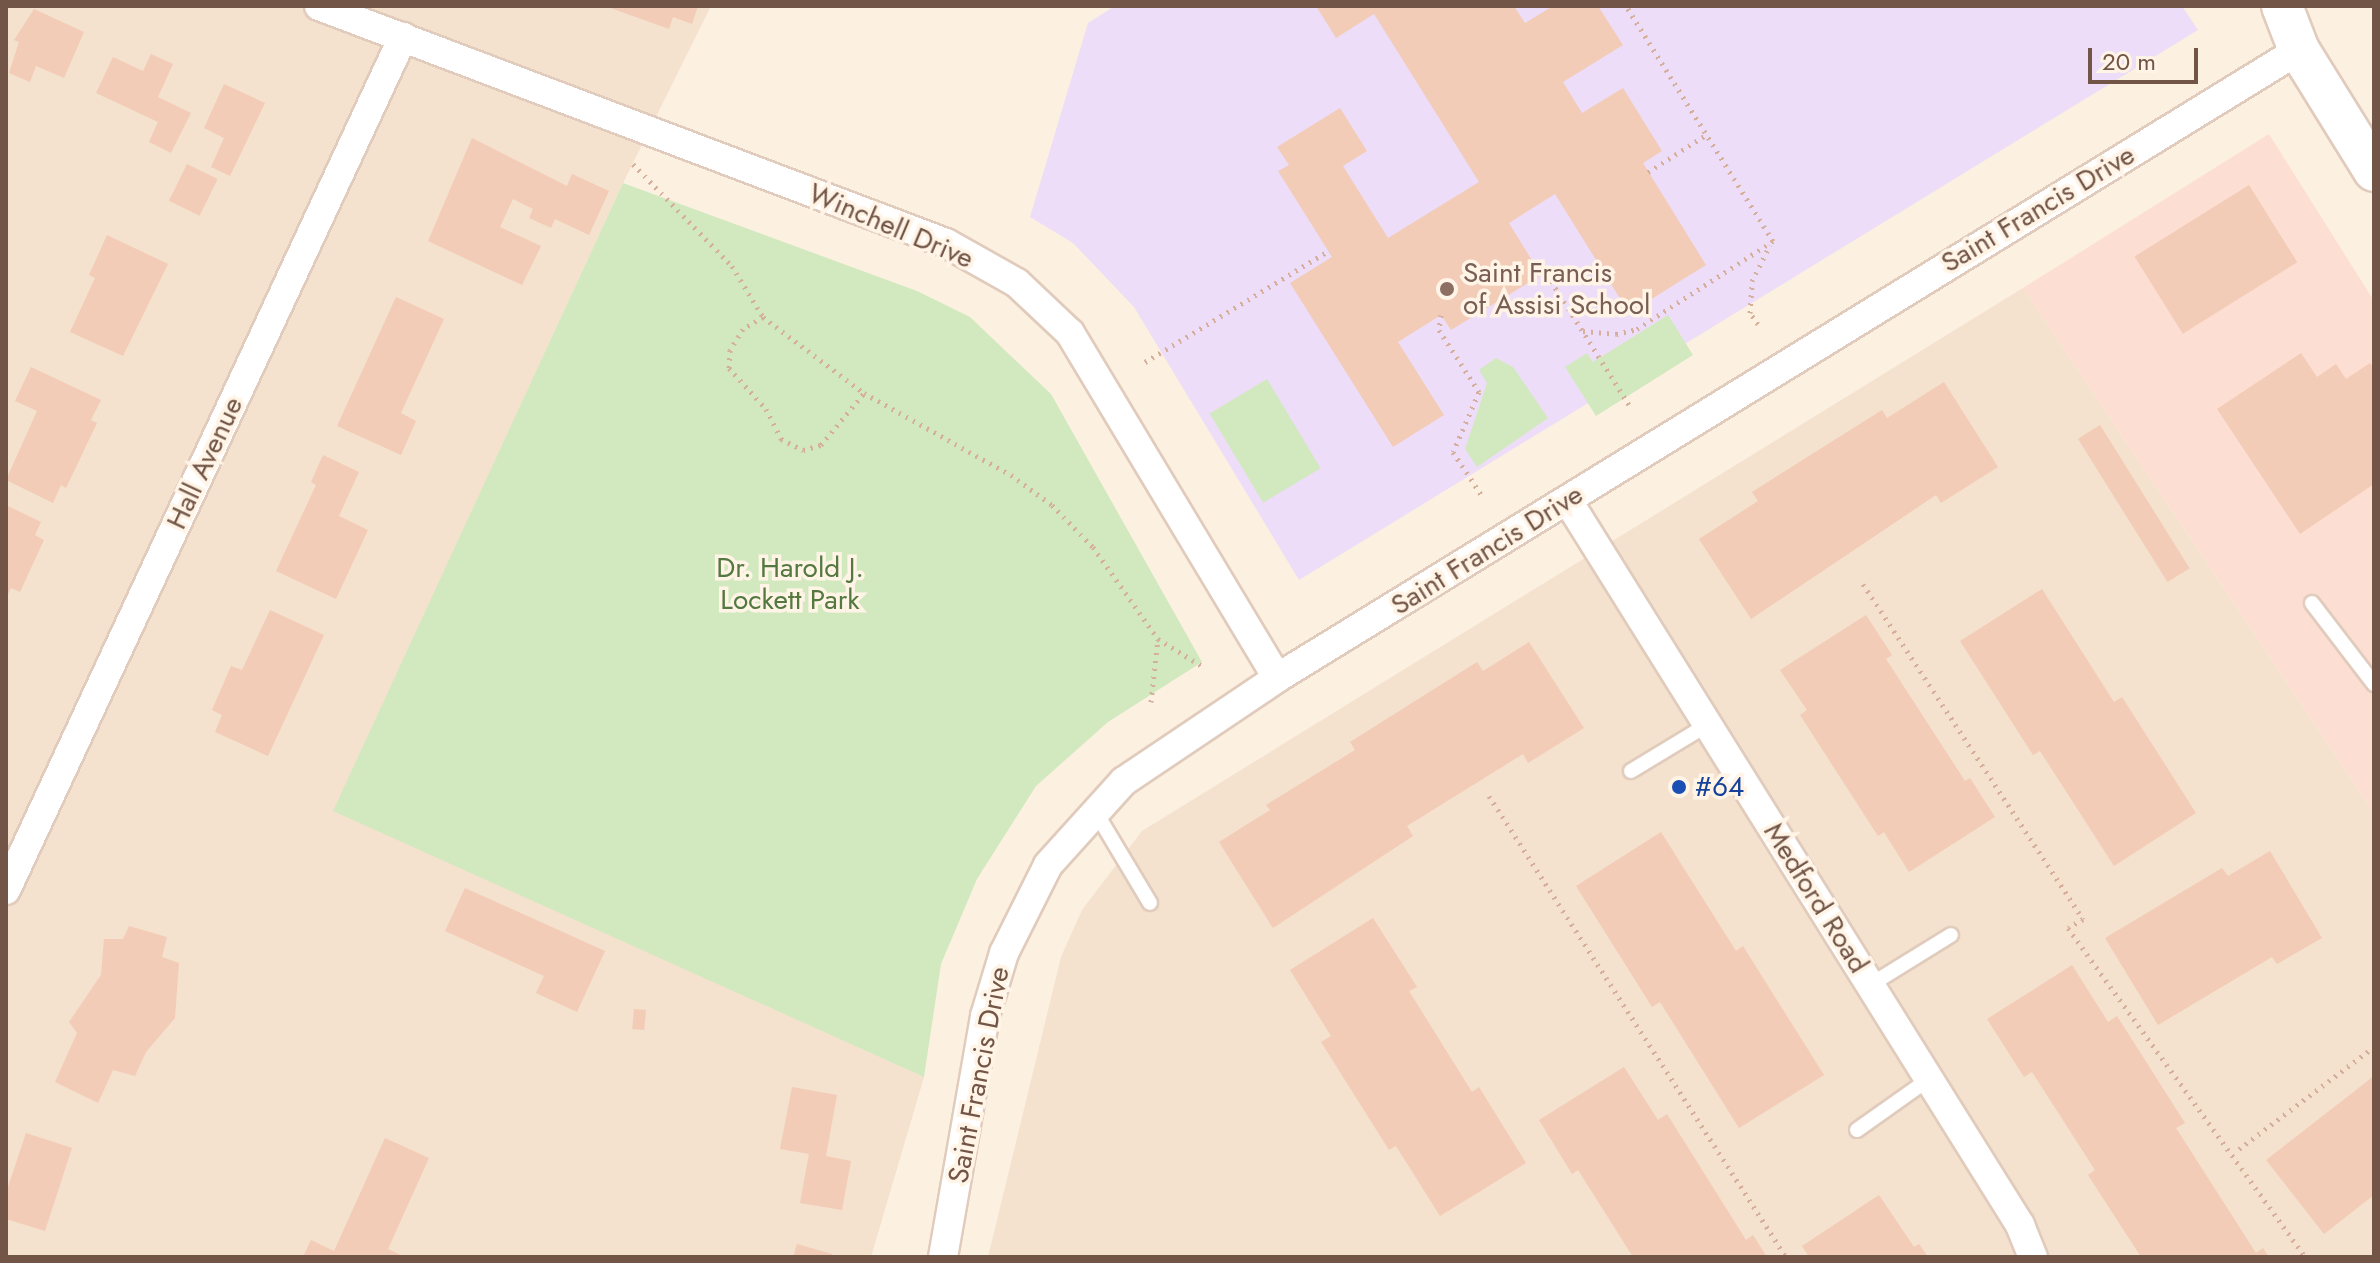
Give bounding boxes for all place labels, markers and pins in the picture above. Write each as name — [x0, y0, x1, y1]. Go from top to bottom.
place label: Saint Francis of Assisi School — [1463, 256, 1650, 322]
marker: Saint Francis of Assisi School — [1438, 280, 1456, 298]
place label: #64 — [1695, 770, 1744, 804]
marker: #64 — [1670, 778, 1688, 796]

